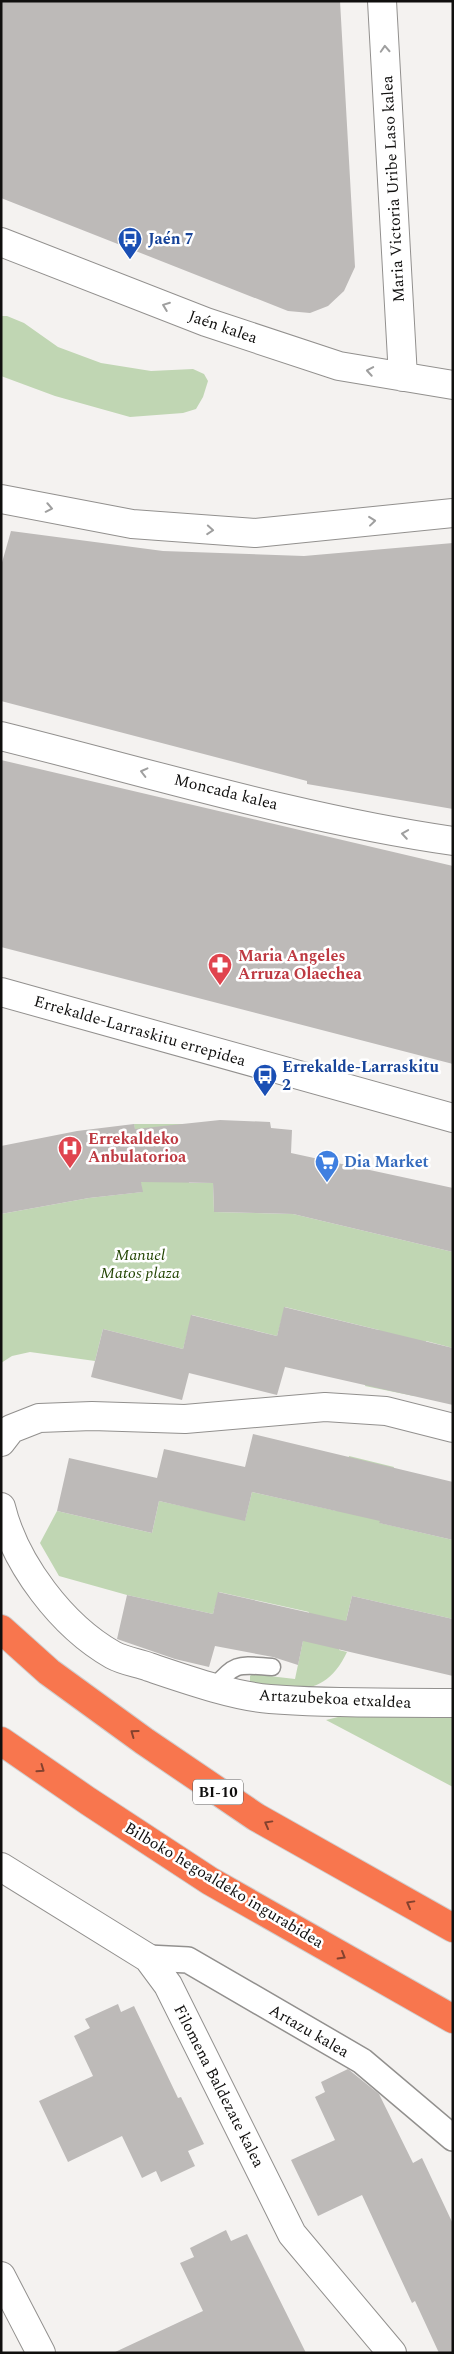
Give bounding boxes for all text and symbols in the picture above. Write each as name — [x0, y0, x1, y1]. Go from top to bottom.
one-way arrow — [380, 45, 391, 53]
street label: Maria Victoria Uribe Laso kalea — [375, 75, 411, 303]
bus stop icon: Jaén 7 — [117, 226, 143, 260]
place label: Jaén 7 — [148, 227, 194, 251]
one-way arrow — [162, 302, 170, 312]
street label: Jaén kalea — [185, 304, 261, 350]
one-way arrow — [366, 367, 375, 377]
one-way arrow — [45, 502, 54, 512]
one-way arrow — [368, 516, 376, 527]
one-way arrow — [206, 524, 214, 535]
one-way arrow — [140, 767, 149, 778]
street label: Moncada kalea — [172, 767, 281, 817]
one-way arrow — [400, 829, 409, 839]
place label: Maria Angeles Arruza Olaechea — [238, 944, 362, 986]
pharmacy icon: Maria Angeles Arruza Olaechea — [207, 952, 233, 986]
street label: Errekalde-Larraskitu errepidea — [31, 989, 249, 1073]
place label: Errekalde-Larraskitu 2 — [282, 1055, 439, 1097]
bus stop icon: Errekalde-Larraskitu 2 — [252, 1063, 278, 1097]
place label: Errekaldeko Anbulatorioa — [88, 1127, 187, 1169]
hospital icon: Errekaldeko Anbulatorioa — [57, 1135, 83, 1169]
supermarket icon: Dia Market — [314, 1149, 340, 1183]
place label: Dia Market — [344, 1150, 429, 1174]
park label: Manuel Matos plaza — [100, 1243, 180, 1285]
street label: Artazubekoa etxaldea — [258, 1683, 412, 1715]
one-way arrow — [131, 1731, 140, 1739]
one-way arrow — [35, 1763, 45, 1772]
road number: BI-10 — [193, 1780, 243, 1804]
street label: Bilboko hegoaldeko ingurabidea — [120, 1816, 328, 1954]
one-way arrow — [265, 1821, 274, 1831]
one-way arrow — [407, 1900, 416, 1910]
one-way arrow — [337, 1950, 346, 1960]
street label: Artazu kalea — [264, 1998, 354, 2064]
street label: Filomena Baldezate kalea — [167, 2000, 271, 2172]

